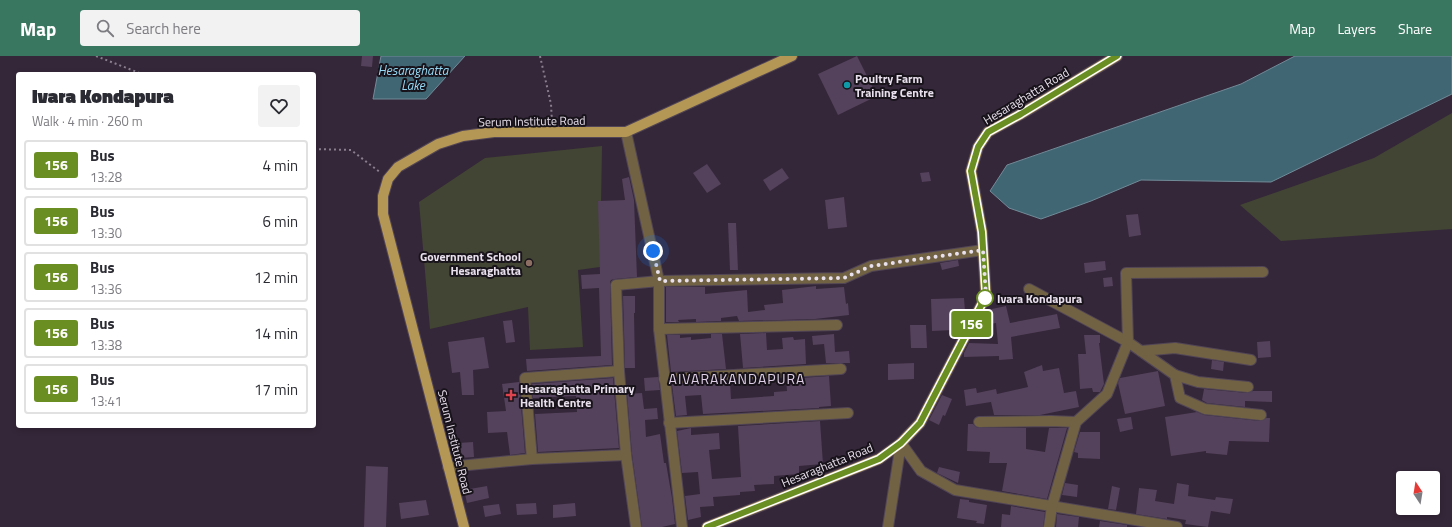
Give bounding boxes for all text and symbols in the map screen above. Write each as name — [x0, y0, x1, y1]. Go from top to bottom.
search box — [80, 10, 360, 46]
text: Map — [20, 14, 56, 43]
icon: search — [94, 17, 116, 39]
text: Search here — [126, 17, 201, 40]
text: Map — [1289, 18, 1315, 39]
text: Layers — [1337, 18, 1376, 39]
text: Share — [1398, 18, 1432, 39]
water label: Hesaraghatta Lake — [378, 60, 450, 95]
street label: Hesaraghatta Road — [979, 63, 1073, 129]
place label: Poultry Farm Training Centre — [855, 69, 934, 102]
marker: Poultry Farm Training Centre — [842, 80, 852, 90]
text: Ivara Kondapura — [32, 81, 174, 110]
button: heart — [258, 85, 300, 127]
text: Walk · 4 min · 260 m — [32, 111, 143, 131]
street label: Serum Institute Road — [478, 111, 586, 131]
text: Bus — [90, 144, 115, 167]
text: 156 — [44, 154, 68, 175]
text: 4 min — [262, 154, 298, 177]
text: 13:28 — [90, 167, 122, 187]
text: Bus — [90, 200, 115, 223]
text: 156 — [44, 210, 68, 231]
text: 6 min — [262, 210, 298, 233]
text: 13:30 — [90, 223, 122, 243]
your location — [643, 241, 663, 261]
place label: Government School Hesaraghatta — [420, 247, 521, 280]
text: Bus — [90, 256, 115, 279]
marker: Government School Hesaraghatta — [524, 258, 534, 268]
text: 156 — [44, 266, 68, 287]
text: 12 min — [254, 266, 298, 289]
text: 13:36 — [90, 279, 122, 299]
marker: Ivara Kondapura — [976, 289, 994, 307]
place label: Ivara Kondapura — [997, 289, 1082, 308]
line badge: 156 — [948, 311, 994, 337]
text: Bus — [90, 312, 115, 335]
text: 156 — [959, 313, 983, 334]
text: 156 — [44, 322, 68, 343]
text: 14 min — [254, 322, 298, 345]
text: 13:38 — [90, 335, 122, 355]
text: Bus — [90, 368, 115, 391]
district label: AIVARAKANDAPURA — [669, 368, 805, 389]
text: 156 — [44, 378, 68, 399]
text: 17 min — [254, 378, 298, 401]
place label: Hesaraghatta Primary Health Centre — [520, 379, 635, 412]
street label: Serum Institute Road — [433, 388, 477, 496]
marker: Hesaraghatta Primary Health Centre — [505, 389, 517, 401]
text: 13:41 — [90, 391, 122, 411]
street label: Hesaraghatta Road — [778, 438, 876, 492]
north arrow — [1396, 471, 1440, 515]
map controls — [1396, 471, 1440, 515]

